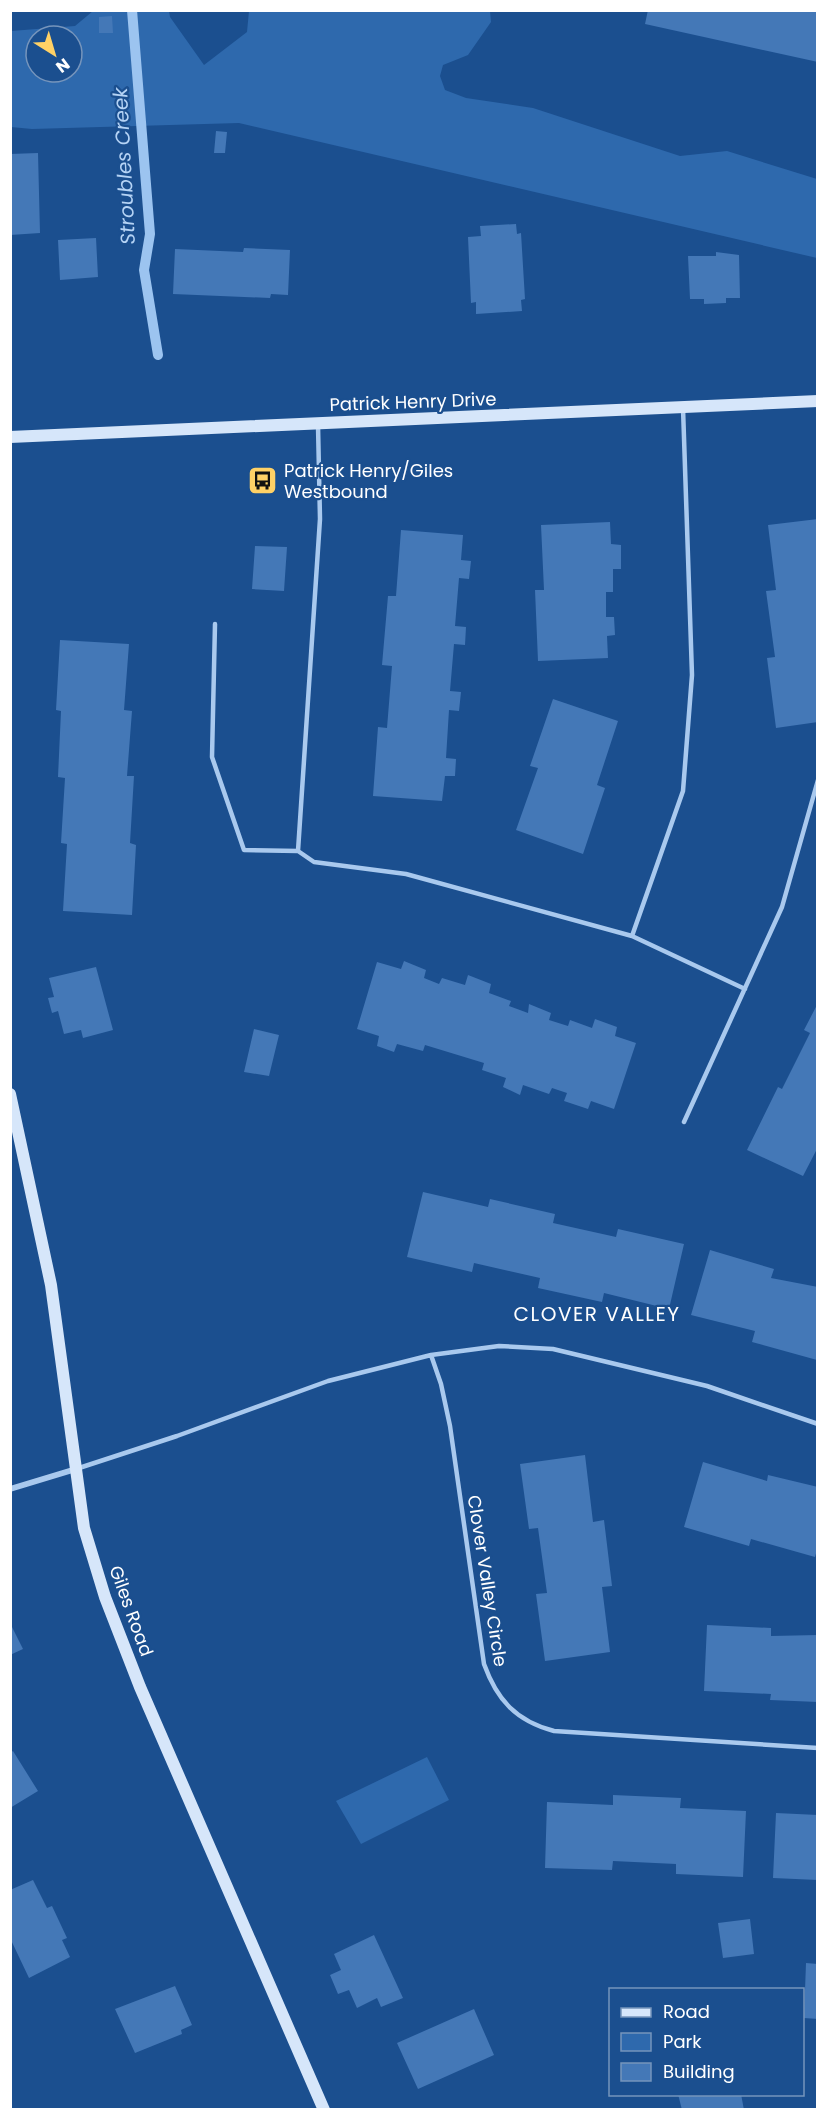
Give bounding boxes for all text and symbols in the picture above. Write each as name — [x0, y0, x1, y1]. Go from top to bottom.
north arrow — [24, 24, 84, 84]
text: N — [51, 53, 74, 78]
water label: Stroubles Creek — [106, 85, 142, 245]
street label: Patrick Henry Drive — [329, 386, 497, 417]
place label: Patrick Henry/Giles Westbound — [284, 458, 453, 504]
bus stop icon: Patrick Henry/Giles Westbound — [247, 465, 279, 497]
district label: CLOVER VALLEY — [514, 1300, 680, 1328]
street label: Clover Valley Circle — [462, 1493, 513, 1669]
street label: Giles Road — [103, 1562, 159, 1660]
legend — [609, 1988, 804, 2096]
text: Road — [663, 1999, 710, 2024]
text: Park — [663, 2029, 702, 2054]
text: Building — [663, 2059, 735, 2084]

